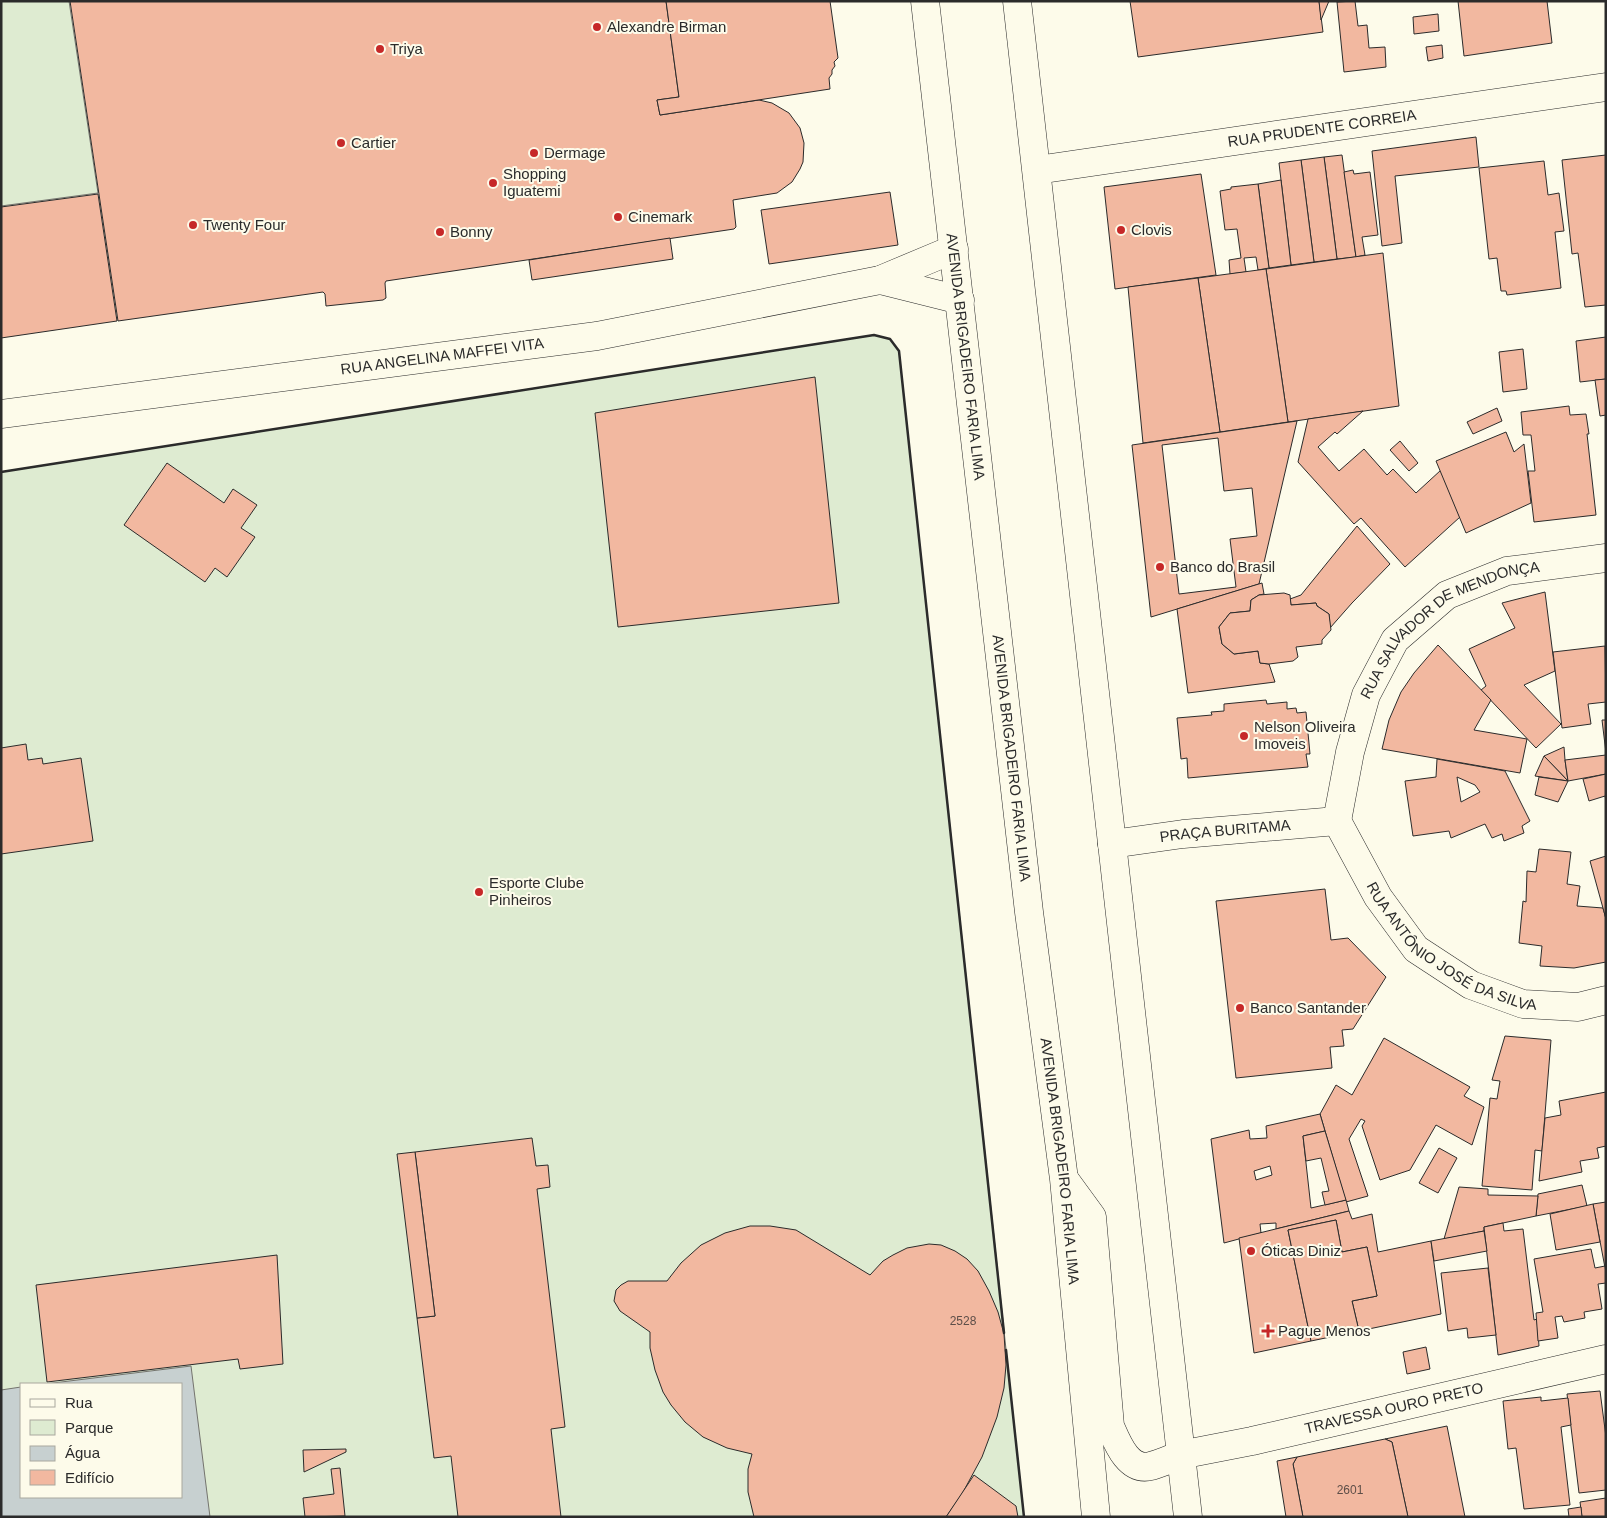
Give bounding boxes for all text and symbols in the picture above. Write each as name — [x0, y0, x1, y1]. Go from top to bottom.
place label: Alexandre Birman — [607, 18, 726, 35]
marker: Alexandre Birman — [591, 21, 603, 33]
place label: Triya — [390, 40, 423, 57]
marker: Triya — [374, 43, 386, 55]
street label: RUA PRUDENTE CORREIA — [1227, 106, 1417, 150]
place label: Cartier — [351, 134, 396, 151]
marker: Cartier — [335, 137, 347, 149]
place label: Dermage — [544, 144, 606, 161]
marker: Dermage — [528, 147, 540, 159]
place label: Shopping Iguatemi — [503, 165, 566, 199]
marker: Shopping Iguatemi — [487, 177, 499, 189]
place label: Cinemark — [628, 208, 693, 225]
marker: Cinemark — [612, 211, 624, 223]
place label: Twenty Four — [203, 216, 286, 233]
marker: Twenty Four — [187, 219, 199, 231]
place label: Clovis — [1131, 221, 1172, 238]
place label: Bonny — [450, 223, 493, 240]
marker: Clovis — [1115, 224, 1127, 236]
marker: Bonny — [434, 226, 446, 238]
street label: AVENIDA BRIGADEIRO FARIA LIMA — [944, 232, 989, 481]
street label: RUA ANGELINA MAFFEI VITA — [339, 334, 545, 377]
place label: Banco do Brasil — [1170, 558, 1275, 575]
street label: RUA SALVADOR DE MENDONÇA — [1357, 558, 1540, 701]
marker: Banco do Brasil — [1154, 561, 1166, 573]
street label: AVENIDA BRIGADEIRO FARIA LIMA — [989, 634, 1034, 882]
place label: Nelson Oliveira Imoveis — [1254, 718, 1356, 752]
marker: Nelson Oliveira Imoveis — [1238, 730, 1250, 742]
street label: PRAÇA BURITAMA — [1159, 816, 1291, 845]
place label: Esporte Clube Pinheiros — [489, 874, 584, 908]
street label: RUA ANTÔNIO JOSÉ DA SILVA — [1364, 879, 1537, 1013]
marker: Esporte Clube Pinheiros — [473, 886, 485, 898]
place label: Banco Santander — [1250, 999, 1366, 1016]
marker: Banco Santander — [1234, 1002, 1246, 1014]
street label: AVENIDA BRIGADEIRO FARIA LIMA — [1038, 1037, 1083, 1285]
place label: Óticas Diniz — [1261, 1242, 1341, 1259]
marker: Óticas Diniz — [1245, 1245, 1257, 1257]
house number: 2528 — [950, 1314, 977, 1328]
place label: Pague Menos — [1278, 1322, 1371, 1339]
marker: Pague Menos — [1262, 1325, 1274, 1337]
street label: TRAVESSA OURO PRETO — [1303, 1379, 1485, 1437]
legend — [20, 1383, 182, 1498]
text: Rua — [65, 1394, 93, 1411]
text: Parque — [65, 1419, 113, 1436]
text: Água — [65, 1444, 101, 1461]
text: Edifício — [65, 1469, 114, 1486]
house number: 2601 — [1337, 1483, 1364, 1497]

